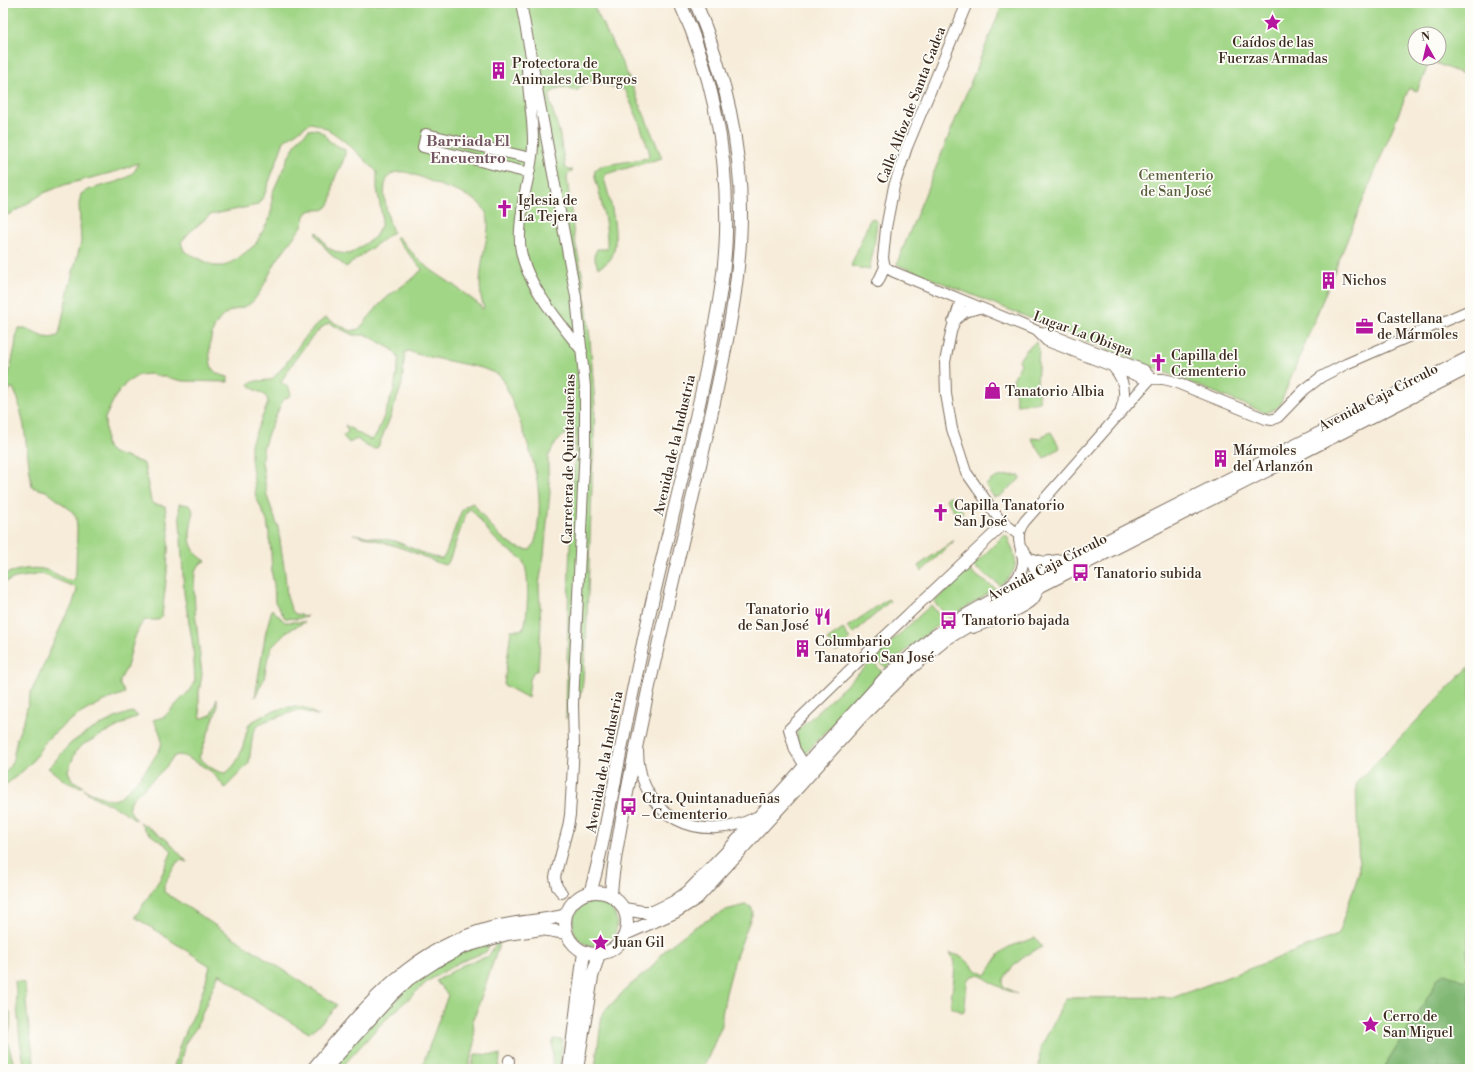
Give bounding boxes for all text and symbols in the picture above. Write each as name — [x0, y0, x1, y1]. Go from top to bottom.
place icon: Caídos de las Fuerzas Armadas — [1263, 12, 1283, 32]
street label: Calle Alfoz de Santa Gadea — [874, 23, 951, 187]
north arrow — [1407, 26, 1447, 66]
text: N — [1420, 30, 1431, 45]
place label: Caídos de las Fuerzas Armadas — [1218, 34, 1328, 68]
place label: Protectora de Animales de Burgos — [511, 55, 637, 89]
building icon: Protectora de Animales de Burgos — [489, 61, 509, 81]
district label: Barriada El Encuentro — [426, 132, 510, 168]
park label: Cementerio de San José — [1138, 167, 1214, 201]
place label: Iglesia de La Tejera — [518, 192, 579, 226]
church icon: Iglesia de La Tejera — [495, 198, 515, 218]
building icon: Nichos — [1319, 270, 1339, 290]
place label: Nichos — [1342, 272, 1386, 290]
street label: Lugar La Obispa — [1030, 308, 1136, 361]
place label: Castellana de Mármoles — [1377, 310, 1458, 344]
office icon: Castellana de Mármoles — [1354, 316, 1374, 336]
place label: Capilla del Cementerio — [1171, 347, 1246, 381]
church icon: Capilla del Cementerio — [1148, 353, 1168, 373]
street label: Avenida Caja Círculo — [1315, 360, 1441, 436]
street label: Avenida de la Industria — [650, 372, 700, 519]
street label: Carretera de Quintadueñas — [559, 374, 579, 544]
shop icon: Tanatorio Albia — [982, 381, 1002, 401]
place label: Tanatorio Albia — [1005, 383, 1105, 401]
place label: Mármoles del Arlanzón — [1233, 442, 1314, 476]
building icon: Mármoles del Arlanzón — [1210, 448, 1230, 468]
place label: Capilla Tanatorio San José — [954, 497, 1065, 531]
church icon: Capilla Tanatorio San José — [931, 503, 951, 523]
street label: Avenida Caja Círculo — [984, 530, 1110, 606]
bus stop icon: Tanatorio subida — [1071, 563, 1091, 583]
place label: Tanatorio subida — [1094, 565, 1203, 583]
place label: Tanatorio de San José — [738, 601, 809, 635]
restaurant icon: Tanatorio de San José — [812, 607, 832, 627]
bus stop icon: Tanatorio bajada — [939, 610, 959, 630]
place label: Tanatorio bajada — [962, 612, 1071, 630]
place label: Columbario Tanatorio San José — [815, 633, 934, 667]
building icon: Columbario Tanatorio San José — [792, 639, 812, 659]
street label: Avenida de la Industria — [582, 689, 628, 836]
place label: Ctra. Quintanadueñas – Cementerio — [642, 790, 780, 824]
bus stop icon: Ctra. Quintanadueñas – Cementerio — [619, 796, 639, 816]
place icon: Juan Gil — [590, 932, 610, 952]
place label: Juan Gil — [612, 934, 664, 952]
place label: Cerro de San Miguel — [1383, 1008, 1453, 1042]
place icon: Cerro de San Miguel — [1360, 1014, 1380, 1034]

